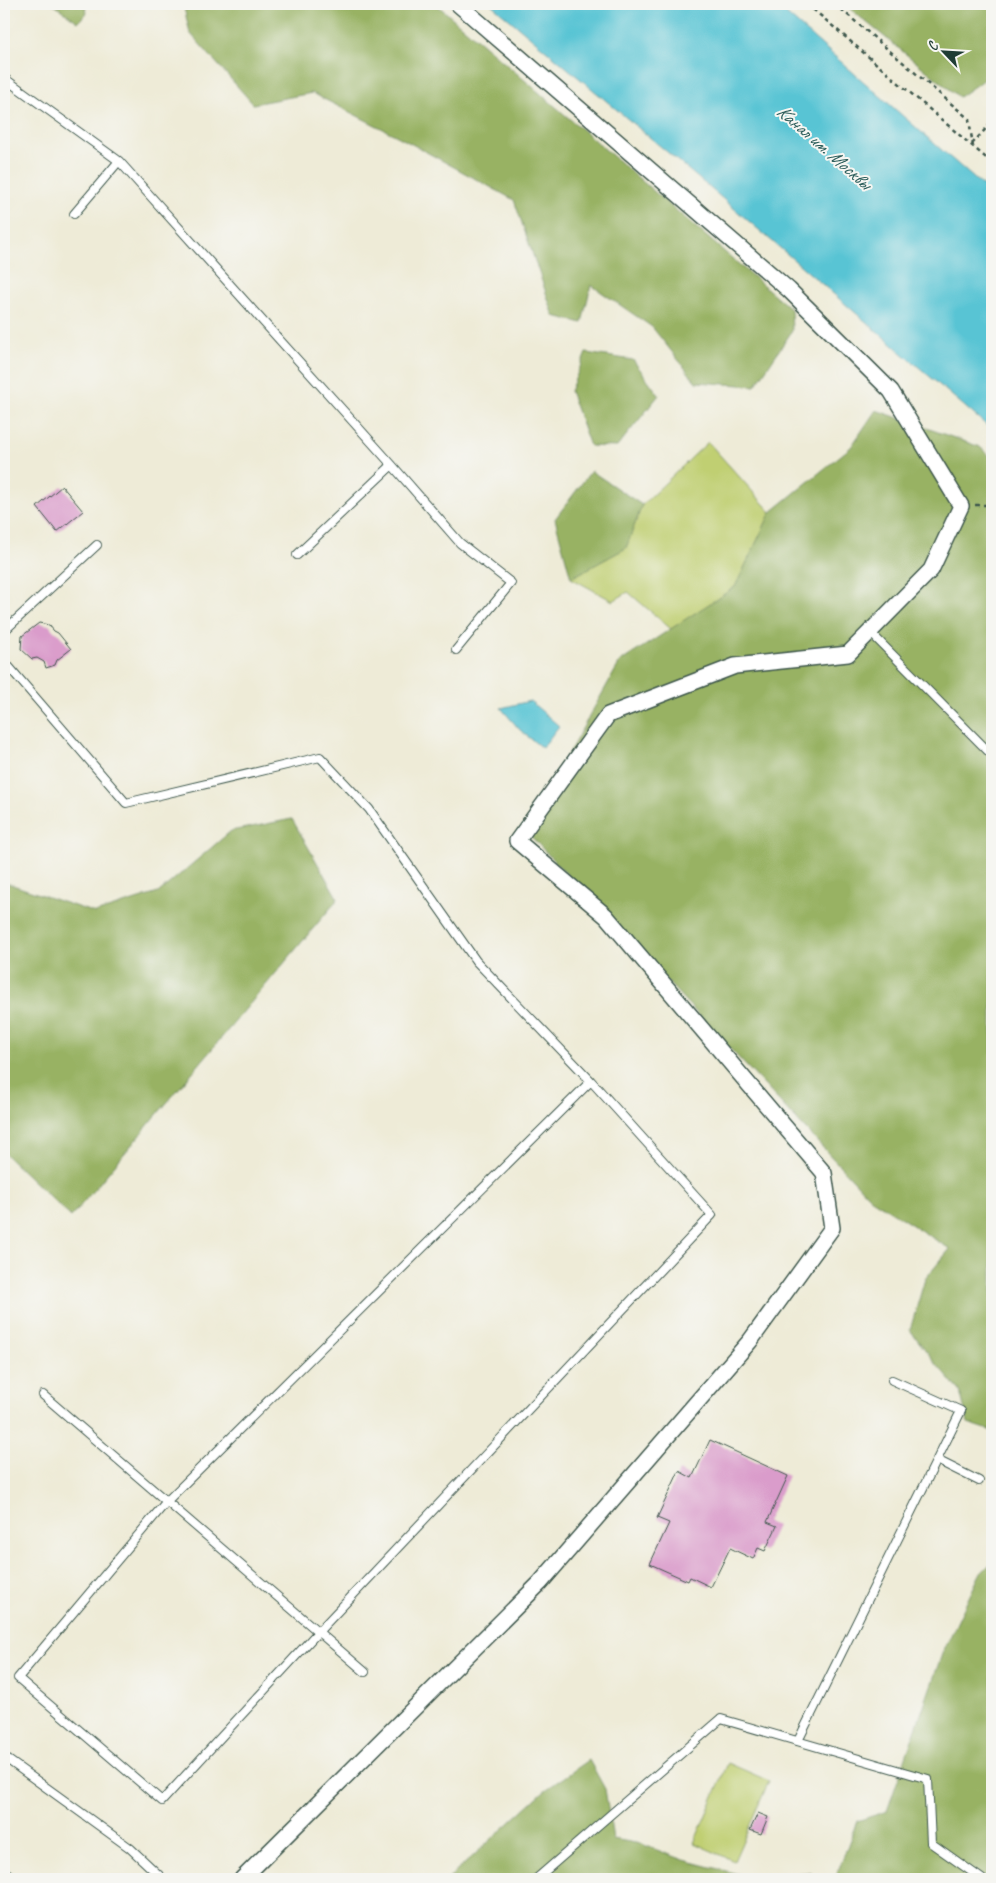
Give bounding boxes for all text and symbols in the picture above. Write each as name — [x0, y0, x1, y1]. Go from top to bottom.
north arrow — [918, 28, 968, 78]
text: С — [924, 38, 943, 53]
water label: Канал им. Москвы — [772, 99, 878, 197]

